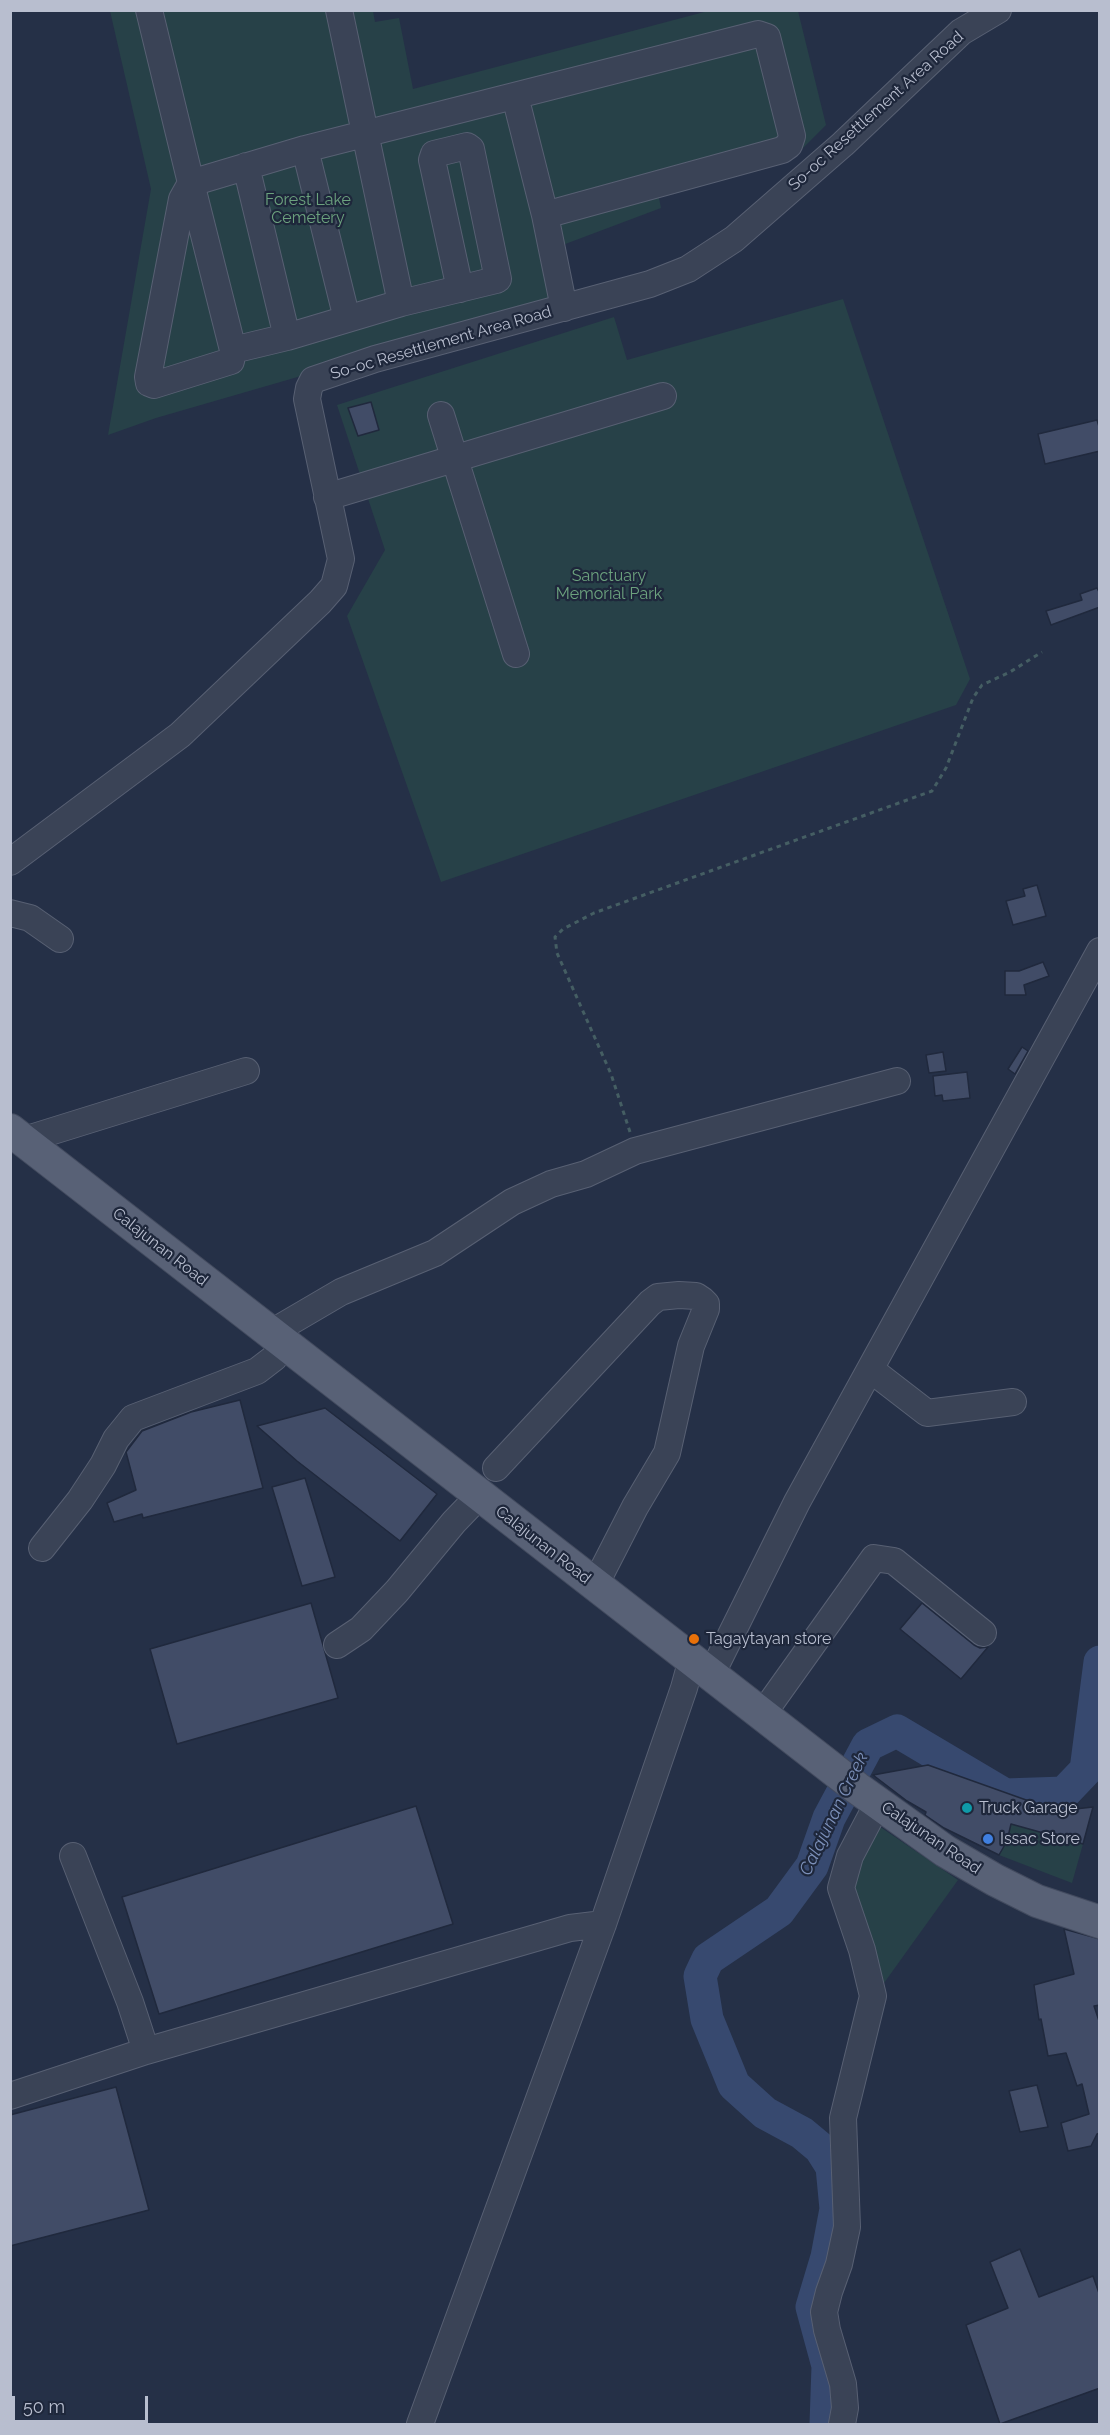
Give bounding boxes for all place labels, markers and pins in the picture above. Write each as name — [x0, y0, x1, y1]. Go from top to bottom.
place label: Tagaytayan store — [706, 1629, 831, 1649]
marker: Tagaytayan store — [687, 1632, 701, 1646]
place label: Truck Garage — [979, 1798, 1078, 1818]
marker: Truck Garage — [960, 1801, 974, 1815]
place label: Issac Store — [1000, 1829, 1080, 1849]
marker: Issac Store — [981, 1832, 995, 1846]

